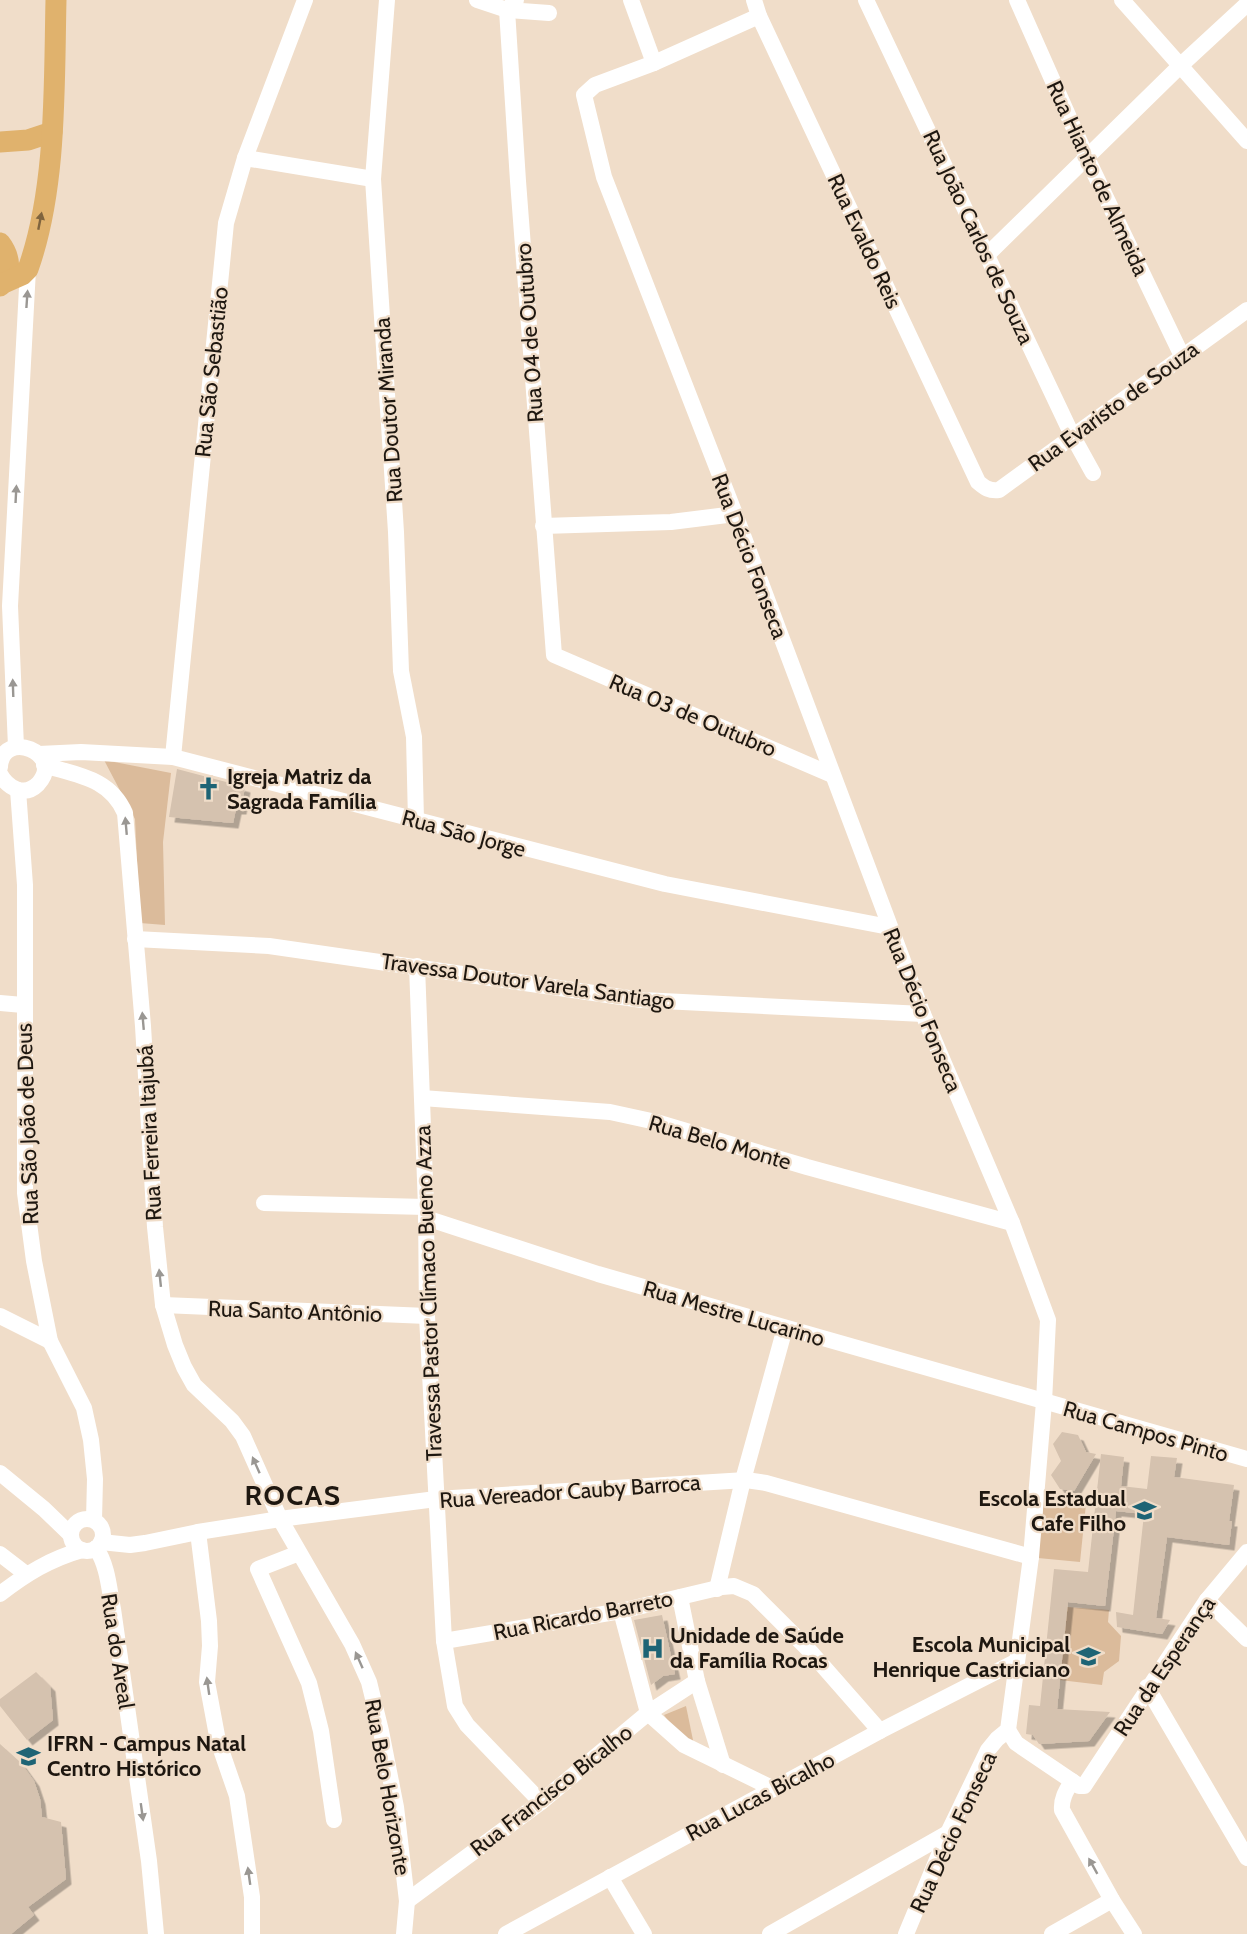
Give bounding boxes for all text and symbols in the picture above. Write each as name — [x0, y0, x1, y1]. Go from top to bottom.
street label: Rua Hianto de Almeida — [1040, 76, 1155, 280]
street label: Rua João Carlos de Souza — [917, 126, 1040, 349]
street label: Rua Evaldo Reis — [822, 170, 908, 313]
one-way arrow — [36, 212, 45, 231]
street label: Rua 04 de Outubro — [510, 242, 549, 424]
street label: Rua São Sebastião — [189, 285, 234, 459]
one-way arrow — [22, 289, 32, 308]
street label: Rua Doutor Miranda — [369, 316, 408, 503]
street label: Rua Evaristo de Souza — [1023, 335, 1204, 477]
street label: Rua Décio Fonseca — [706, 470, 794, 643]
one-way arrow — [12, 484, 21, 503]
street label: Rua 03 de Outubro — [605, 668, 780, 763]
one-way arrow — [9, 679, 18, 698]
place label: Igreja Matriz da Sagrada Família — [227, 763, 376, 815]
church icon: Igreja Matriz da Sagrada Família — [196, 776, 222, 802]
street label: Rua São Jorge — [399, 804, 529, 863]
one-way arrow — [121, 817, 131, 836]
street label: Rua Décio Fonseca — [877, 924, 968, 1097]
street label: Travessa Doutor Varela Santiago — [379, 948, 676, 1015]
one-way arrow — [138, 1011, 147, 1030]
street label: Rua São João de Deus — [10, 1023, 45, 1225]
street label: Rua Ferreira Itajubá — [131, 1044, 168, 1222]
street label: Rua Belo Monte — [645, 1109, 794, 1176]
street label: Travessa Pastor Clímaco Bueno Azza — [409, 1124, 448, 1461]
one-way arrow — [155, 1268, 165, 1287]
street label: Rua Mestre Lucarino — [640, 1275, 828, 1352]
street label: Rua Santo Antônio — [208, 1295, 382, 1328]
street label: Rua Campos Pinto — [1060, 1395, 1232, 1468]
one-way arrow — [251, 1457, 260, 1474]
street label: Rua Vereador Cauby Barroca — [439, 1469, 702, 1514]
district label: ROCAS — [244, 1478, 342, 1512]
place label: Escola Estadual Cafe Filho — [978, 1485, 1126, 1537]
school or university icon: Escola Estadual Cafe Filho — [1131, 1498, 1157, 1524]
street label: Rua Ricardo Barreto — [491, 1585, 675, 1646]
street label: Rua do Areal — [95, 1591, 140, 1712]
street label: Rua da Esperança — [1108, 1591, 1221, 1741]
place label: Unidade de Saúde da Família Rocas — [670, 1622, 844, 1674]
place label: Escola Municipal Henrique Castriciano — [873, 1631, 1070, 1683]
hospital icon: Unidade de Saúde da Família Rocas — [639, 1635, 665, 1661]
school or university icon: Escola Municipal Henrique Castriciano — [1075, 1644, 1101, 1670]
one-way arrow — [354, 1651, 363, 1668]
one-way arrow — [204, 1676, 213, 1695]
street label: Rua Belo Horizonte — [359, 1697, 416, 1877]
street label: Rua Francisco Bicalho — [465, 1719, 638, 1862]
place label: IFRN - Campus Natal Centro Histórico — [47, 1730, 246, 1782]
school or university icon: IFRN - Campus Natal Centro Histórico — [16, 1743, 42, 1769]
street label: Rua Lucas Bicalho — [681, 1746, 839, 1847]
street label: Rua Décio Fonseca — [904, 1747, 1003, 1917]
one-way arrow — [137, 1802, 146, 1821]
one-way arrow — [1088, 1857, 1098, 1874]
one-way arrow — [244, 1866, 253, 1885]

